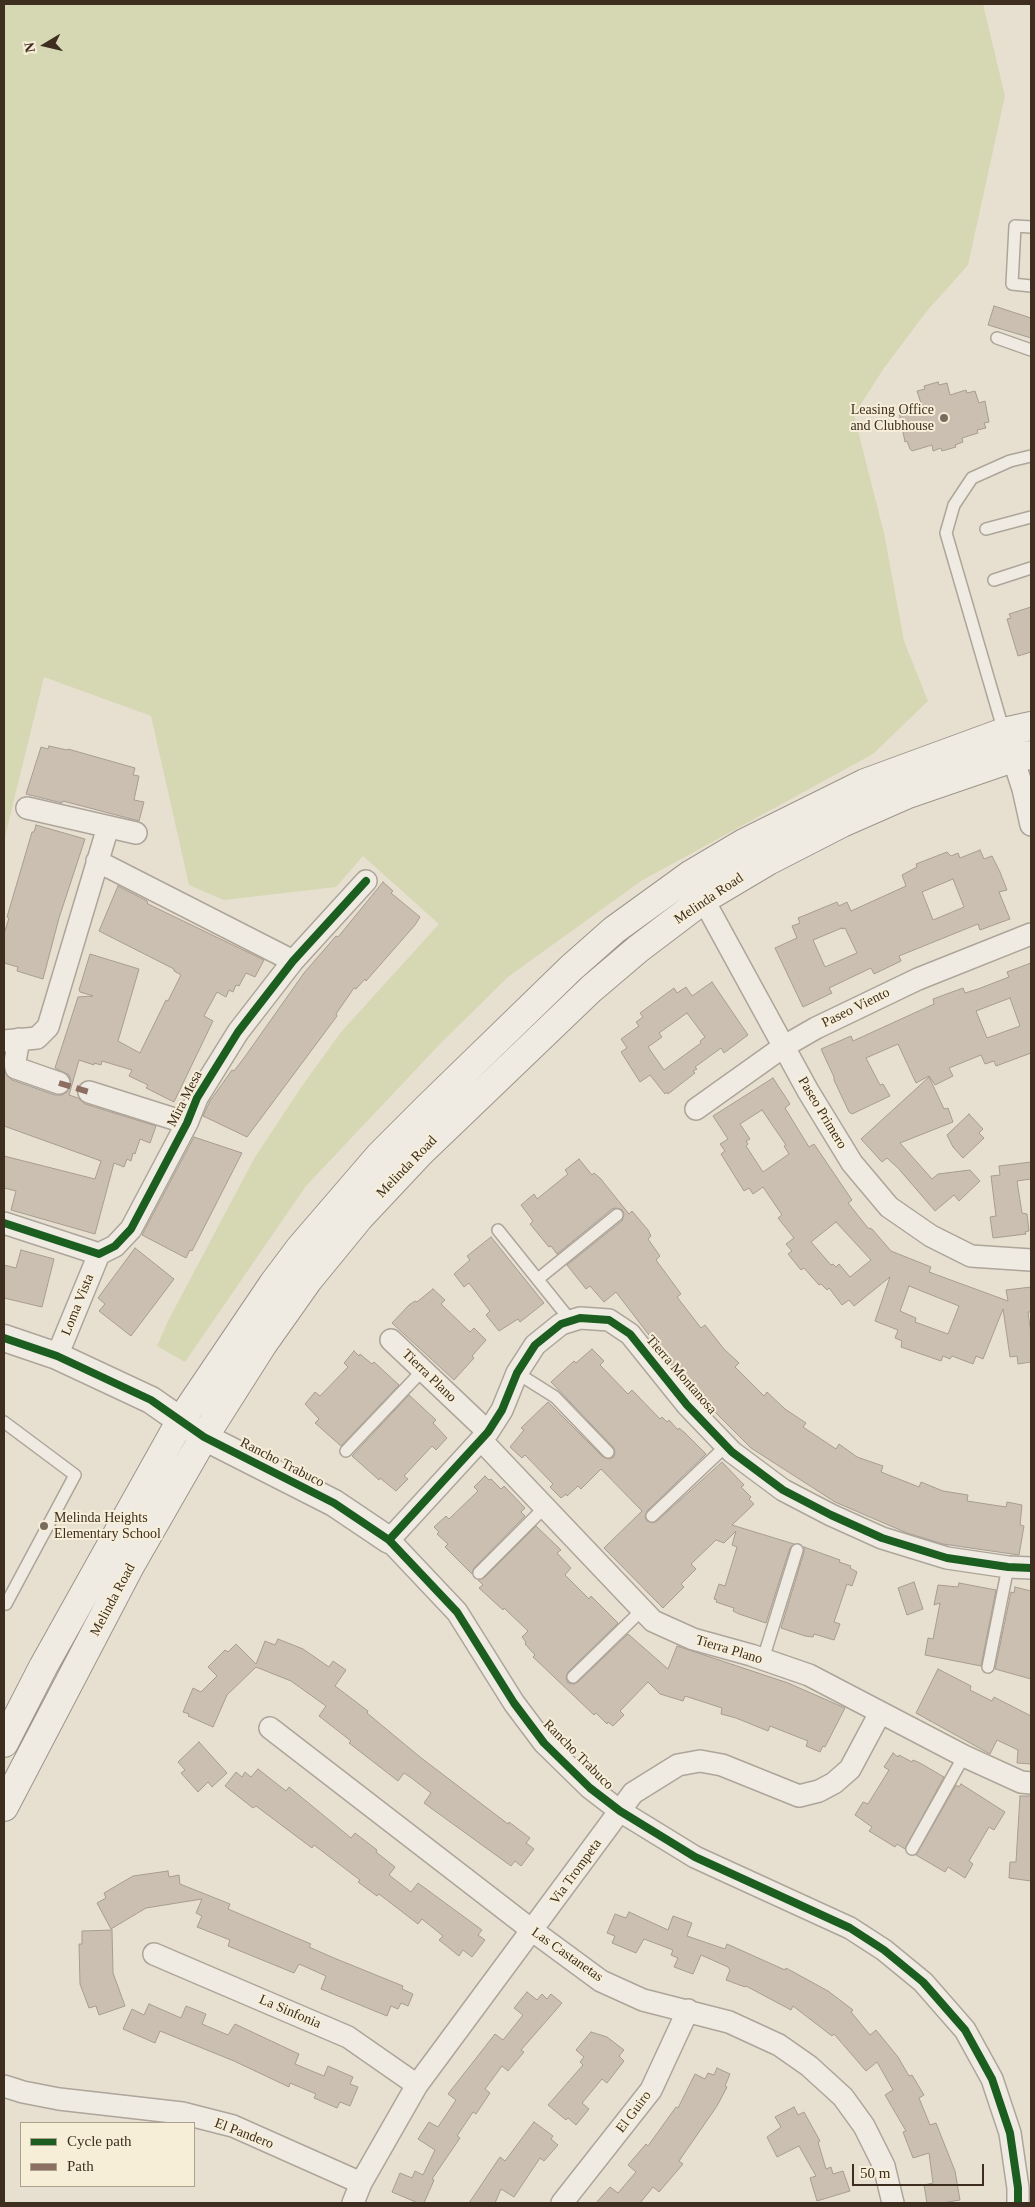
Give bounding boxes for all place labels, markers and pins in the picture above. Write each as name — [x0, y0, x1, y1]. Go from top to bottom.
place label: Leasing Office and Clubhouse — [850, 402, 934, 434]
marker: Leasing Office and Clubhouse — [938, 412, 950, 424]
place label: Melinda Heights Elementary School — [54, 1510, 161, 1542]
marker: Melinda Heights Elementary School — [38, 1520, 50, 1532]

